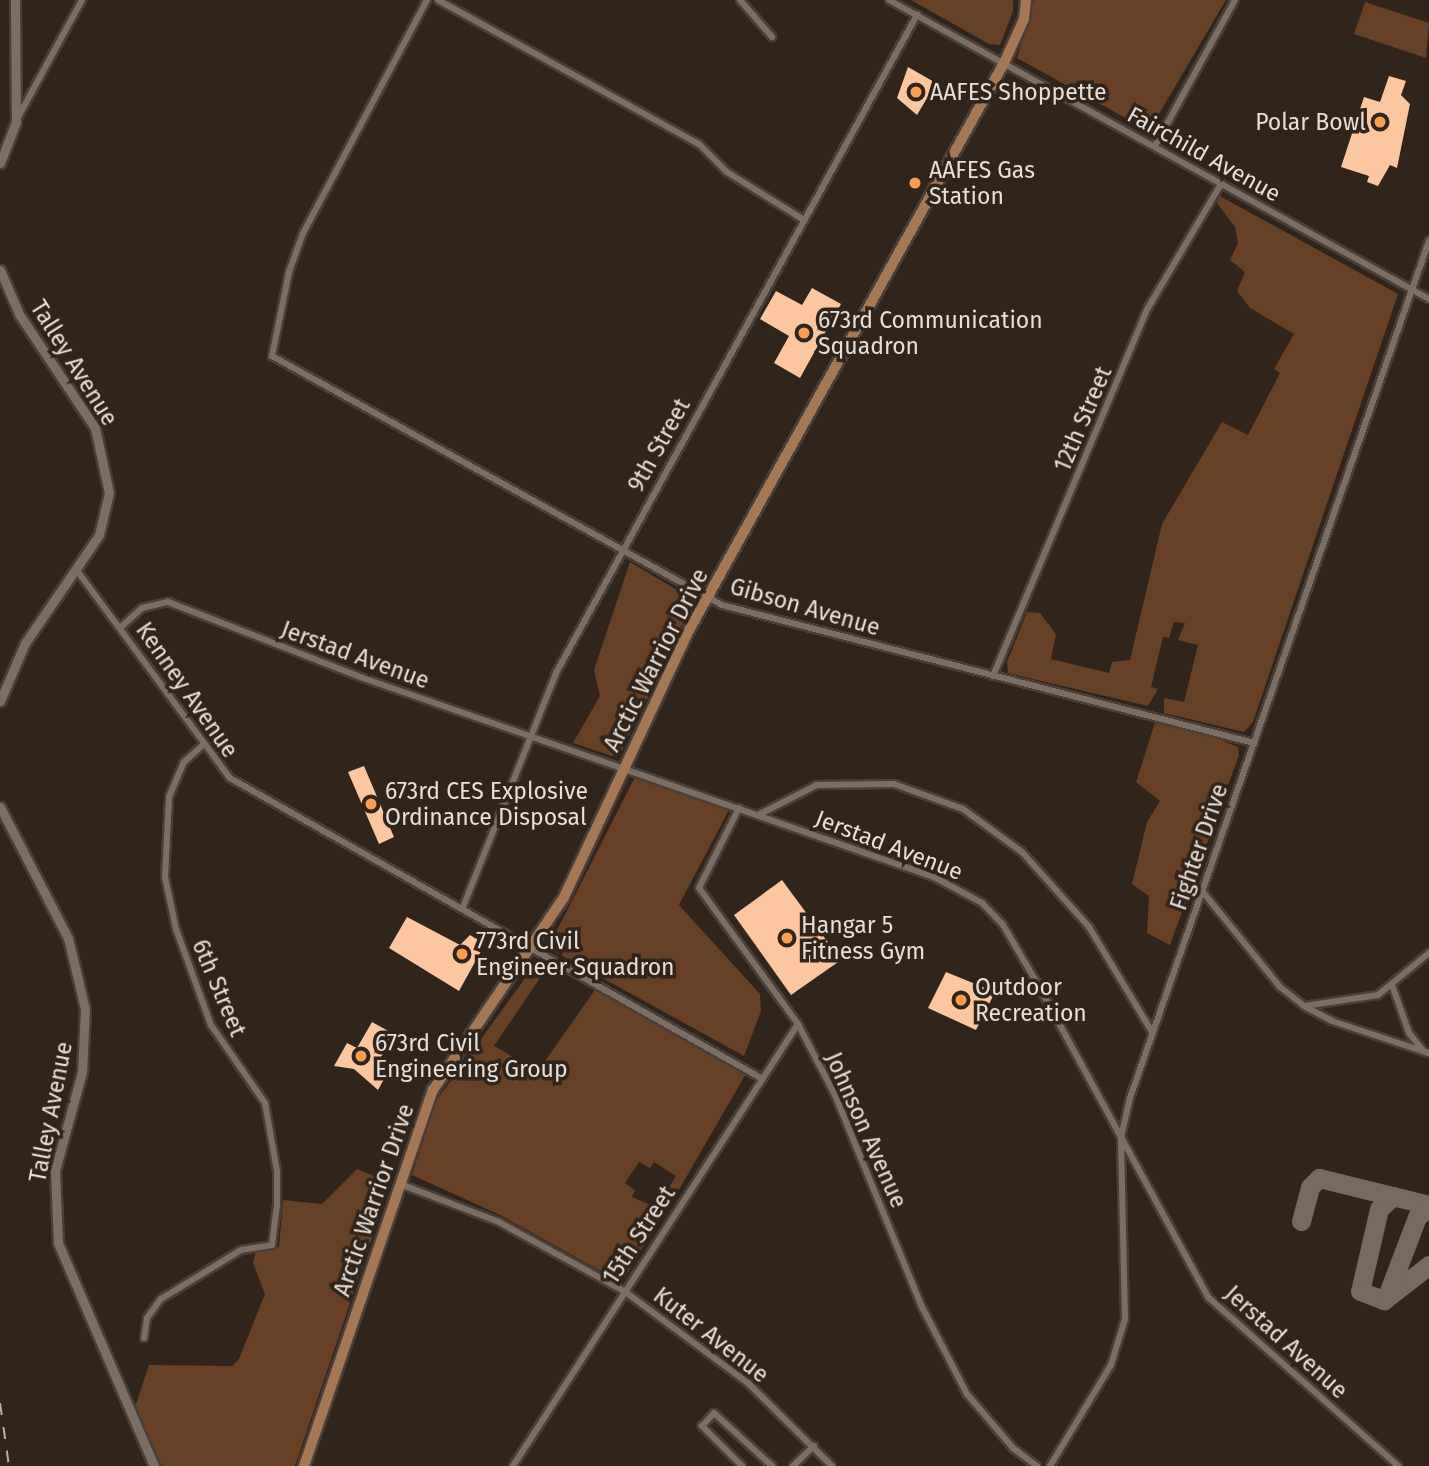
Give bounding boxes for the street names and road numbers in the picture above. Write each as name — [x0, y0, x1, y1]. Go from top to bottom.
street label: Fairchild Avenue — [1123, 101, 1285, 207]
street label: Talley Avenue — [25, 295, 123, 431]
street label: 12th Street — [1048, 362, 1118, 476]
street label: 9th Street — [622, 394, 696, 496]
street label: Arctic Warrior Drive — [598, 564, 714, 756]
street label: Gibson Avenue — [727, 572, 883, 642]
street label: Jerstad Avenue — [277, 615, 433, 695]
street label: Kenney Avenue — [130, 617, 244, 763]
street label: Fighter Drive — [1164, 780, 1234, 914]
street label: Jerstad Avenue — [811, 804, 967, 886]
street label: 6th Street — [186, 935, 252, 1041]
street label: Talley Avenue — [24, 1039, 78, 1185]
street label: Johnson Avenue — [819, 1048, 913, 1212]
street label: Arctic Warrior Drive — [328, 1100, 420, 1300]
street label: 15th Street — [597, 1181, 681, 1289]
street label: Jerstad Avenue — [1219, 1280, 1353, 1404]
street label: Kuter Avenue — [648, 1281, 774, 1389]

